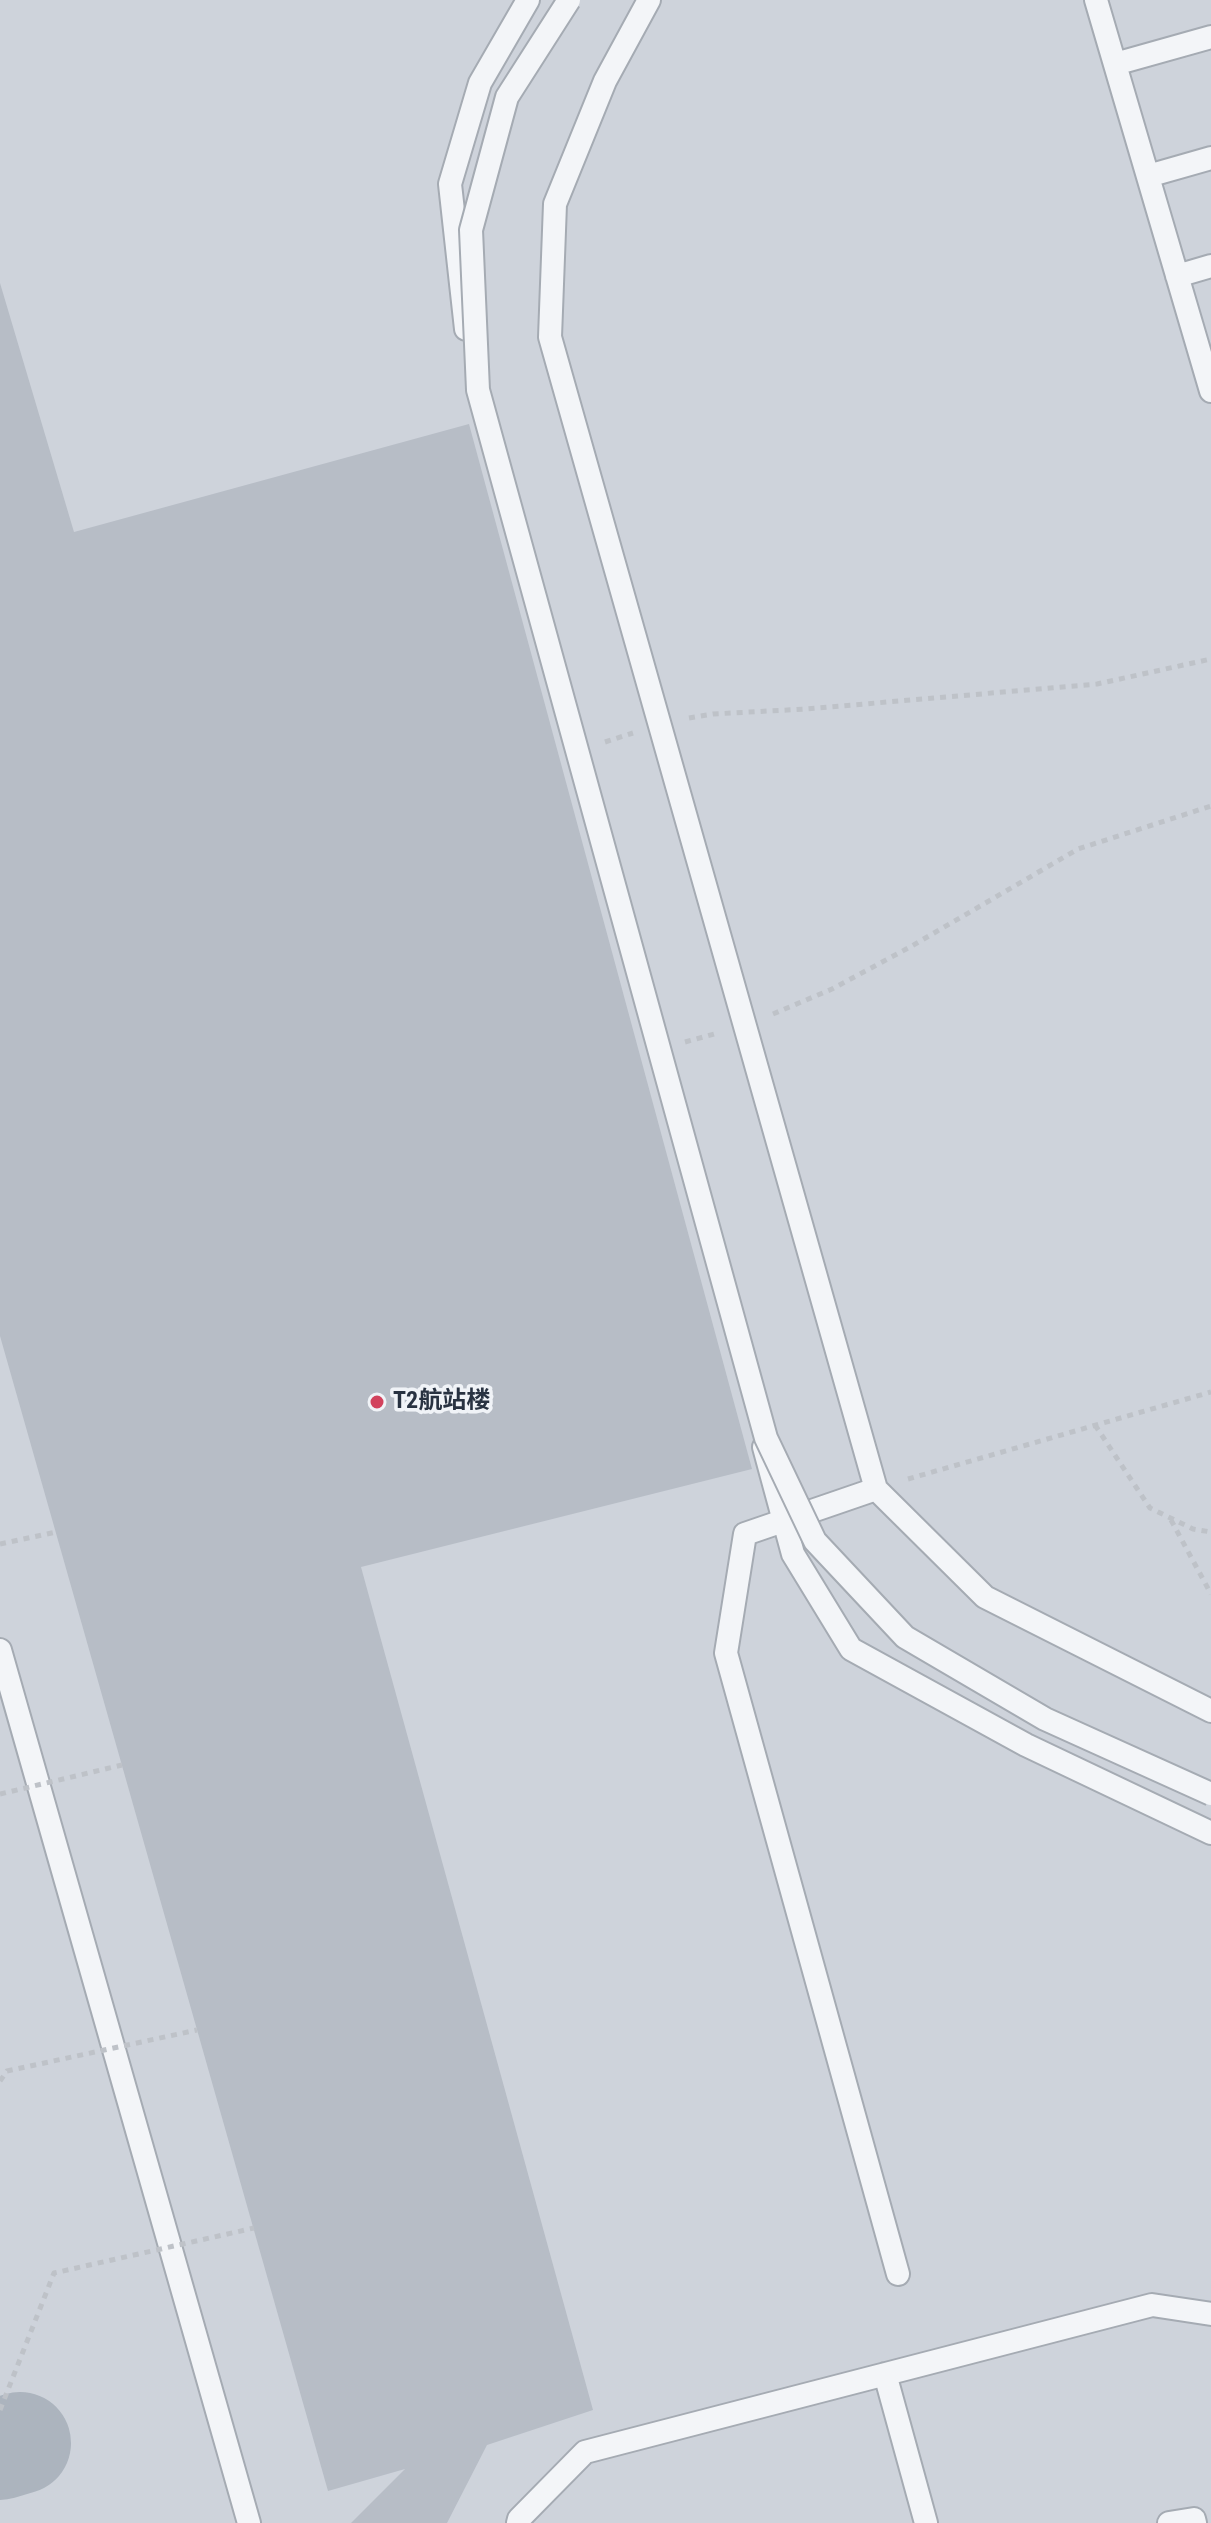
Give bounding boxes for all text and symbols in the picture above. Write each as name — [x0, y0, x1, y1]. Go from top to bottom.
place label: T2航站楼 — [393, 1388, 490, 1416]
marker: T2航站楼 — [368, 1393, 386, 1411]

